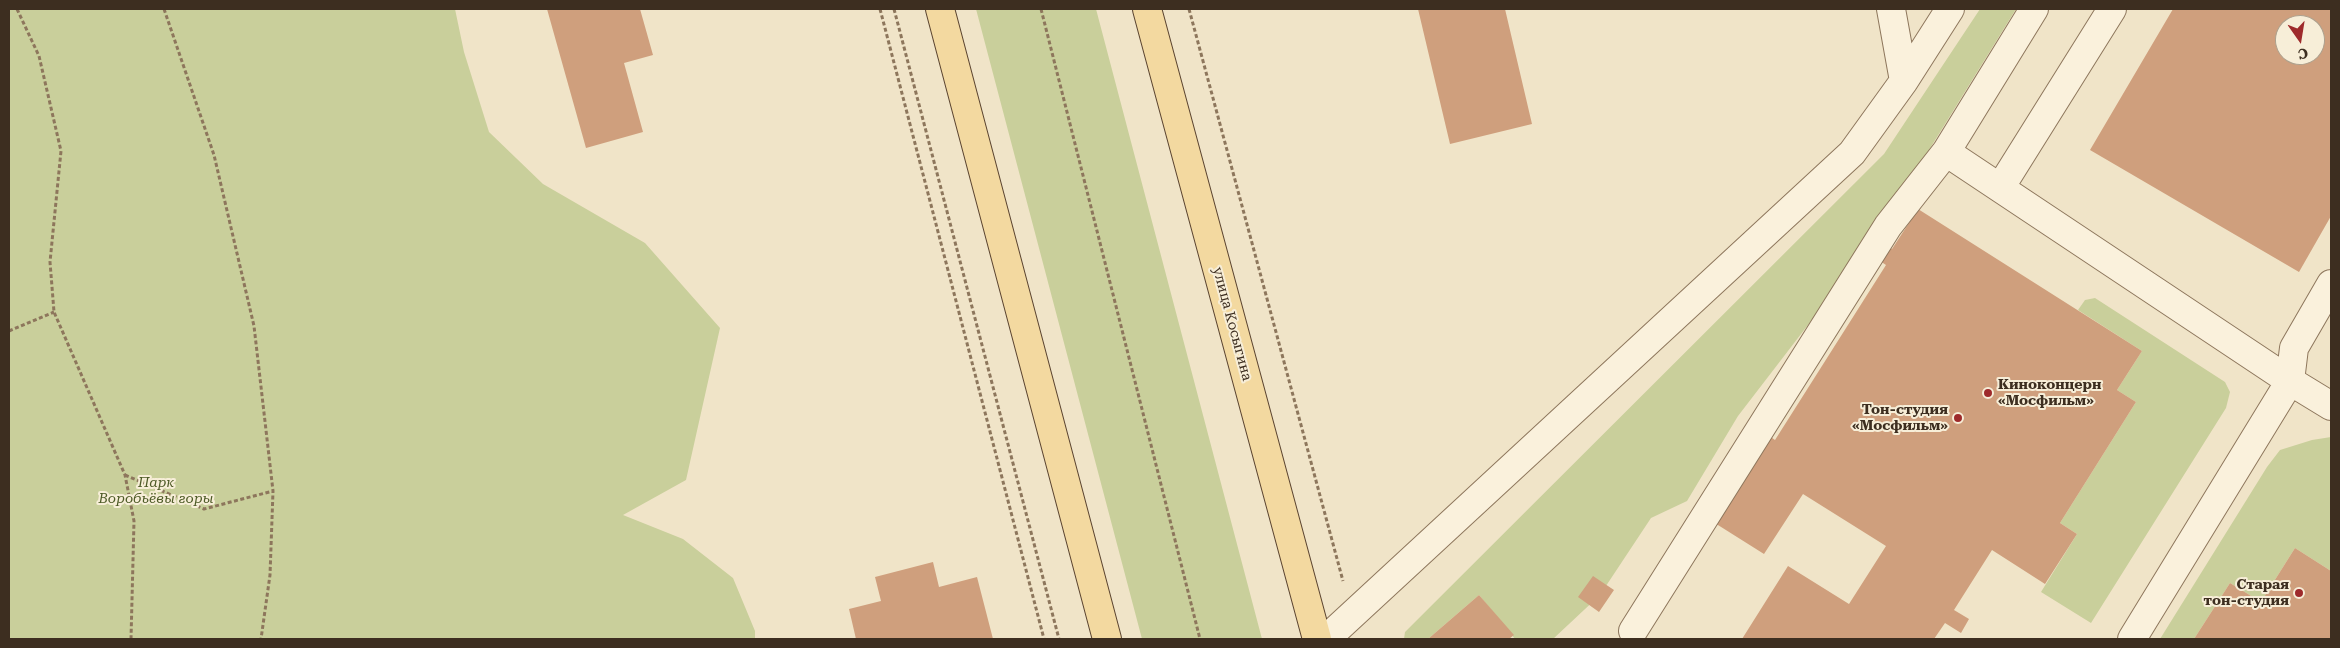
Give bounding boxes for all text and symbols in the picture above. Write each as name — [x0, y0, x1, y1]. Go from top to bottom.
north arrow — [2275, 15, 2325, 65]
text: С — [2297, 45, 2310, 63]
street label: улица Косыгина — [1209, 265, 1255, 383]
place label: Киноконцерн «Мосфильм» — [1998, 377, 2101, 410]
marker: Киноконцерн «Мосфильм» — [1982, 387, 1994, 399]
place label: Тон-студия «Мосфильм» — [1852, 402, 1948, 434]
marker: Тон-студия «Мосфильм» — [1952, 412, 1964, 424]
park label: Парк Воробьёвы горы — [98, 475, 214, 508]
place label: Старая тон-студия — [2204, 577, 2289, 610]
marker: Старая тон-студия — [2293, 587, 2305, 599]

